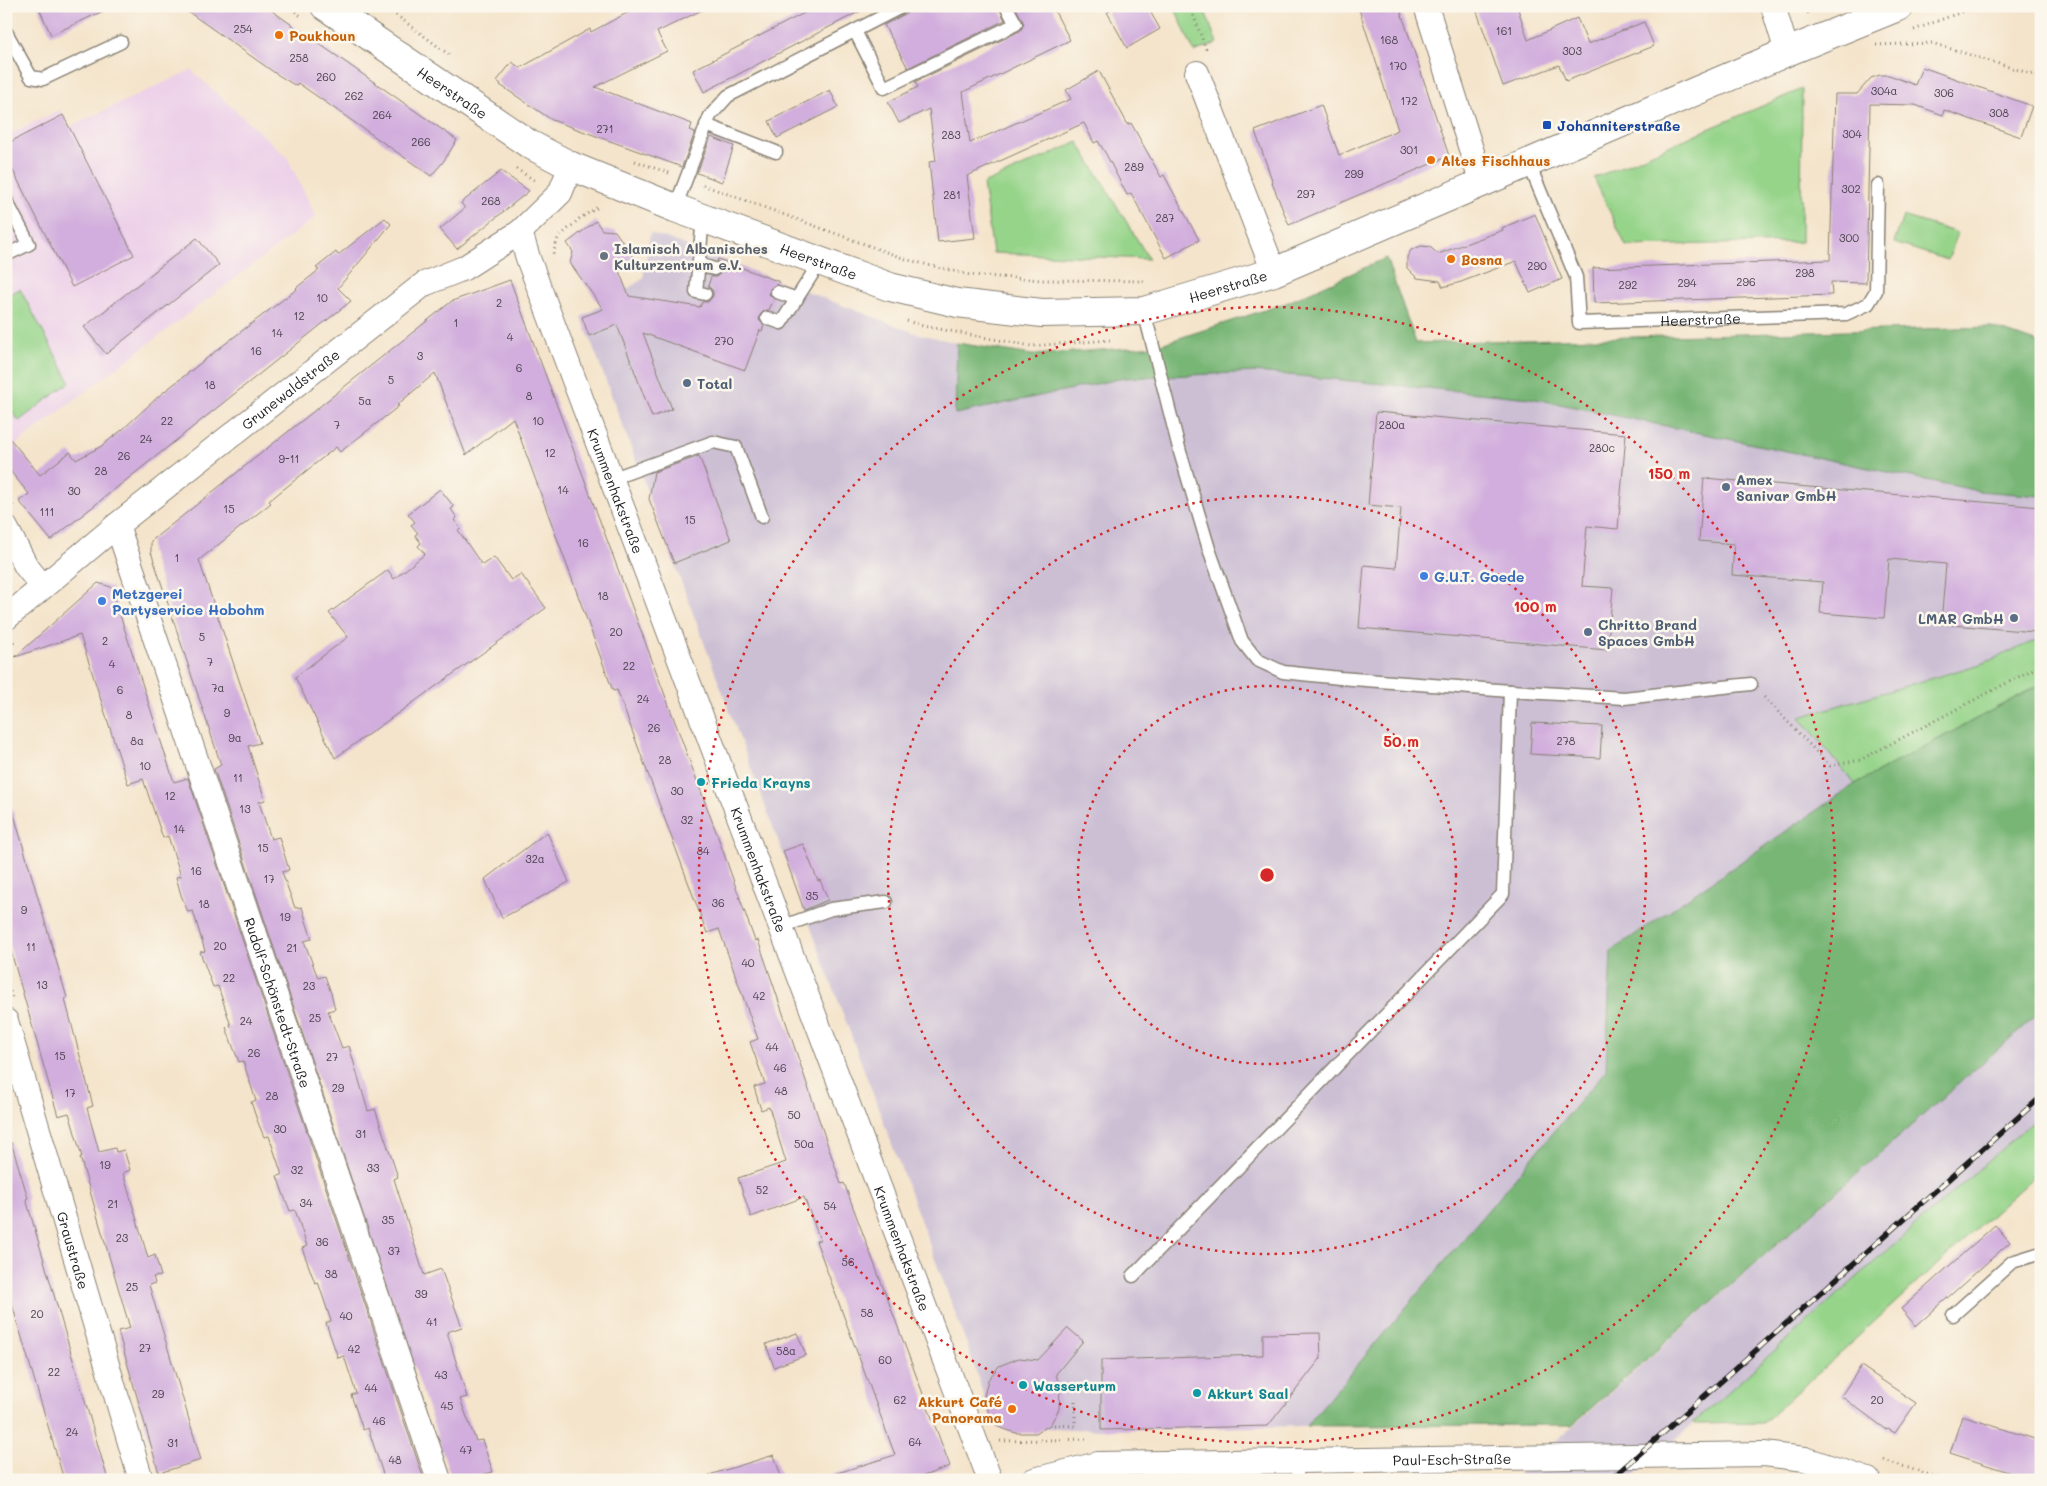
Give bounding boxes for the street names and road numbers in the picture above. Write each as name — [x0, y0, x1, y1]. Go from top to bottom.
street label: Heerstraße — [414, 62, 491, 123]
street label: Heerstraße — [778, 238, 860, 284]
street label: Heerstraße — [1187, 265, 1269, 307]
street label: Heerstraße — [1660, 308, 1741, 330]
street label: Grunewaldstraße — [237, 345, 343, 434]
street label: Krummenhakstraße — [584, 425, 648, 556]
street label: Krummenhakstraße — [727, 804, 791, 935]
street label: Rudolf-Schönstedt-Straße — [240, 915, 316, 1090]
street label: Krummenhakstraße — [870, 1183, 935, 1314]
street label: Graustraße — [53, 1209, 94, 1291]
street label: Paul-Esch-Straße — [1393, 1448, 1511, 1469]

